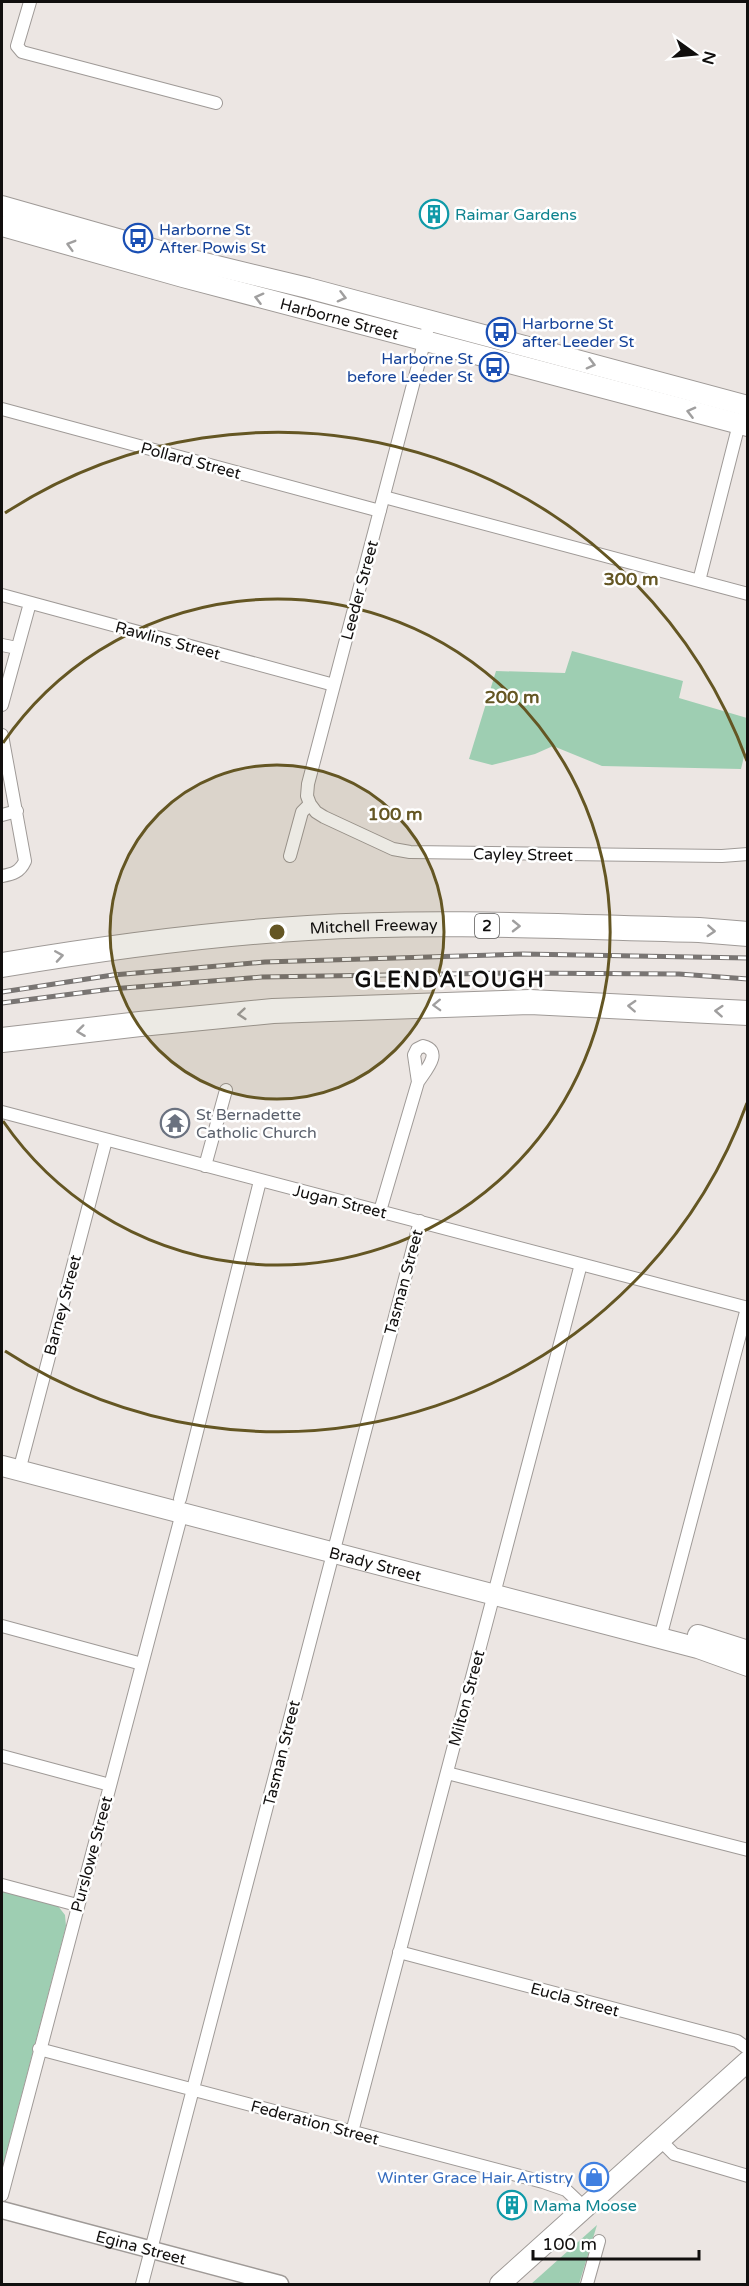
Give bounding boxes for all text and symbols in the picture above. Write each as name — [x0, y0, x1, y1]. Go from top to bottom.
north arrow — [665, 24, 725, 84]
text: N — [697, 49, 720, 66]
building icon: Raimar Gardens — [418, 198, 450, 230]
place label: Raimar Gardens — [455, 205, 577, 225]
place label: Harborne St After Powis St — [159, 220, 266, 258]
bus stop icon: Harborne St After Powis St — [122, 222, 154, 254]
one-way arrow — [66, 240, 77, 252]
one-way arrow — [336, 290, 347, 302]
one-way arrow — [254, 292, 264, 305]
street label: Harborne Street — [278, 294, 401, 344]
place label: Harborne St after Leeder St — [522, 314, 634, 352]
bus stop icon: Harborne St after Leeder St — [485, 316, 517, 348]
place label: Harborne St before Leeder St — [347, 349, 473, 387]
bus stop icon: Harborne St before Leeder St — [478, 351, 510, 383]
one-way arrow — [586, 356, 596, 369]
one-way arrow — [686, 407, 696, 420]
street label: Pollard Street — [138, 438, 243, 484]
street label: Leeder Street — [337, 538, 383, 642]
text: 300 m — [603, 568, 659, 590]
street label: Rawlins Street — [113, 617, 223, 665]
text: 200 m — [484, 686, 540, 708]
text: 100 m — [367, 803, 423, 825]
street label: Cayley Street — [473, 844, 573, 866]
road number: 2 — [475, 914, 499, 938]
street label: Mitchell Freeway — [309, 915, 438, 939]
one-way arrow — [512, 920, 521, 932]
centre of rings — [267, 922, 287, 942]
one-way arrow — [707, 924, 716, 937]
one-way arrow — [55, 950, 64, 962]
district label: GLENDALOUGH — [355, 967, 545, 993]
one-way arrow — [433, 999, 442, 1012]
one-way arrow — [627, 1000, 636, 1013]
one-way arrow — [714, 1005, 723, 1018]
one-way arrow — [238, 1007, 247, 1020]
one-way arrow — [77, 1024, 86, 1037]
place label: St Bernadette Catholic Church — [196, 1105, 317, 1143]
temple icon: St Bernadette Catholic Church — [159, 1107, 191, 1139]
street label: Jugan Street — [291, 1181, 389, 1223]
street label: Tasman Street — [380, 1227, 428, 1337]
street label: Barney Street — [40, 1253, 86, 1358]
street label: Brady Street — [327, 1543, 424, 1586]
street label: Milton Street — [445, 1648, 489, 1748]
street label: Tasman Street — [259, 1698, 305, 1808]
street label: Purslowe Street — [67, 1794, 117, 1914]
street label: Eucla Street — [528, 1979, 621, 2021]
street label: Federation Street — [249, 2096, 381, 2150]
shop icon: Winter Grace Hair Artistry — [578, 2161, 610, 2193]
place label: Winter Grace Hair Artistry — [377, 2168, 573, 2188]
building icon: Mama Moose — [496, 2189, 528, 2221]
place label: Mama Moose — [533, 2196, 637, 2216]
scale bar — [533, 2223, 700, 2261]
street label: Egina Street — [93, 2226, 188, 2270]
text: 100 m — [542, 2233, 597, 2255]

